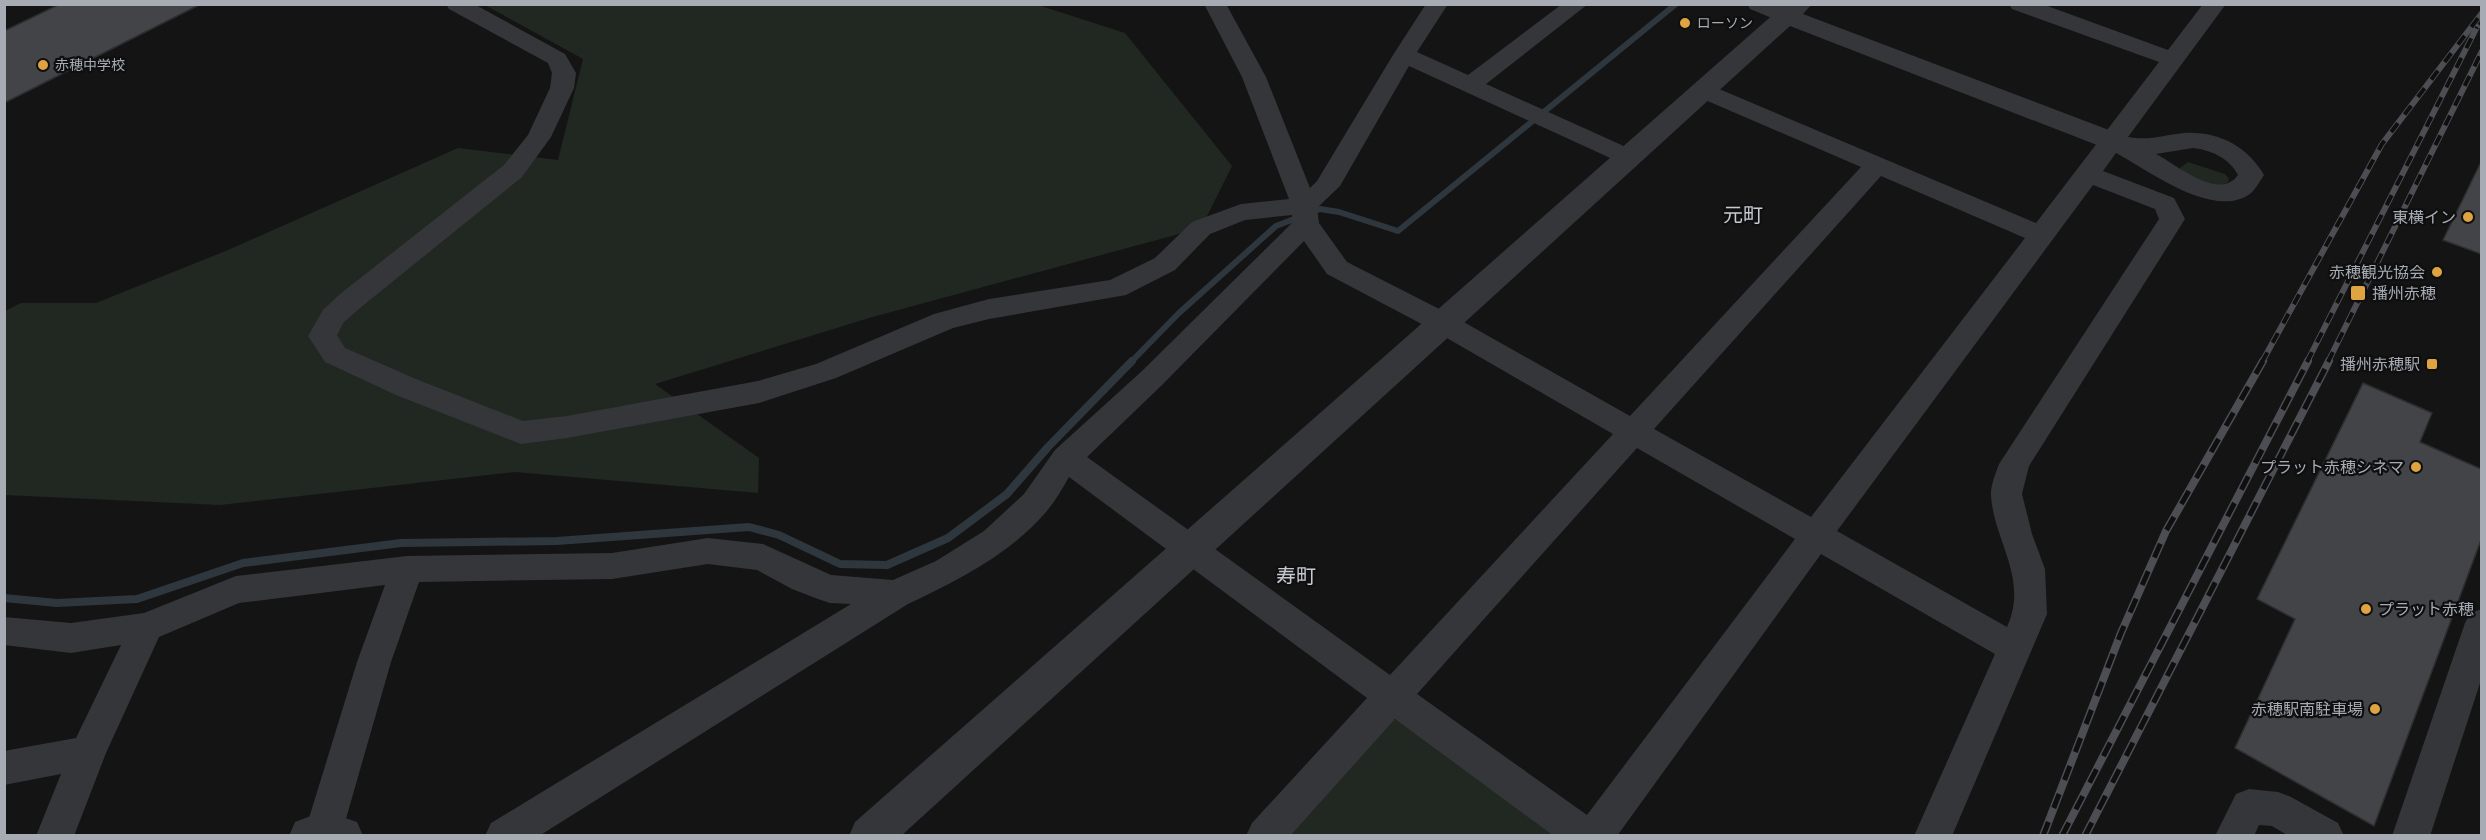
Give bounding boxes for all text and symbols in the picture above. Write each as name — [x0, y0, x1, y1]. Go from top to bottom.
place label: ローソン — [1697, 14, 1753, 32]
marker: ローソン — [1678, 16, 1692, 30]
place label: 赤穂中学校 — [55, 56, 125, 74]
marker: 赤穂中学校 — [36, 58, 50, 72]
district label: 元町 — [1723, 202, 1763, 227]
place label: 東横イン — [2392, 207, 2456, 227]
marker: 東横イン — [2461, 210, 2475, 224]
place label: 赤穂観光協会 — [2329, 262, 2425, 282]
marker: 赤穂観光協会 — [2430, 265, 2444, 279]
place label: 播州赤穂 — [2372, 283, 2436, 303]
marker: 播州赤穂 — [2349, 284, 2367, 302]
place label: 播州赤穂駅 — [2340, 354, 2420, 374]
marker: 播州赤穂駅 — [2425, 357, 2439, 371]
place label: プラット赤穂シネマ — [2260, 457, 2404, 477]
marker: プラット赤穂シネマ — [2409, 460, 2423, 474]
district label: 寿町 — [1276, 563, 1316, 588]
place label: プラット赤穂 — [2378, 599, 2474, 619]
marker: プラット赤穂 — [2359, 602, 2373, 616]
place label: 赤穂駅南駐車場 — [2251, 699, 2363, 719]
marker: 赤穂駅南駐車場 — [2368, 702, 2382, 716]

